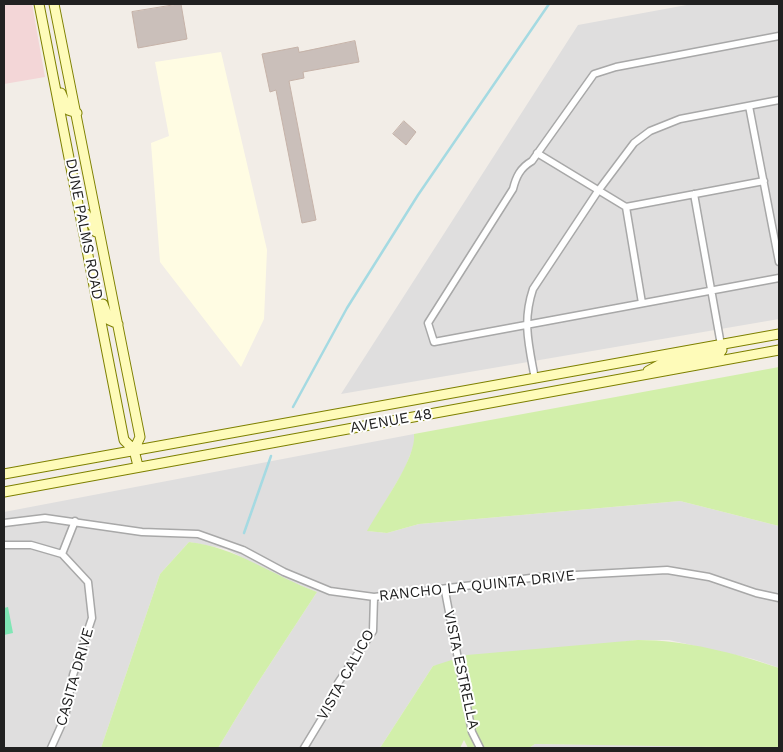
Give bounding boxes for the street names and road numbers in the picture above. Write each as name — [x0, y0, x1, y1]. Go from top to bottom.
street label: DUNE PALMS ROAD — [61, 157, 107, 301]
street label: AVENUE 48 — [349, 405, 433, 437]
street label: RANCHO LA QUINTA DRIVE — [378, 567, 576, 605]
street label: VISTA ESTRELLA — [440, 609, 482, 731]
street label: CASITA DRIVE — [52, 626, 98, 728]
street label: VISTA CALICO — [314, 626, 378, 724]

